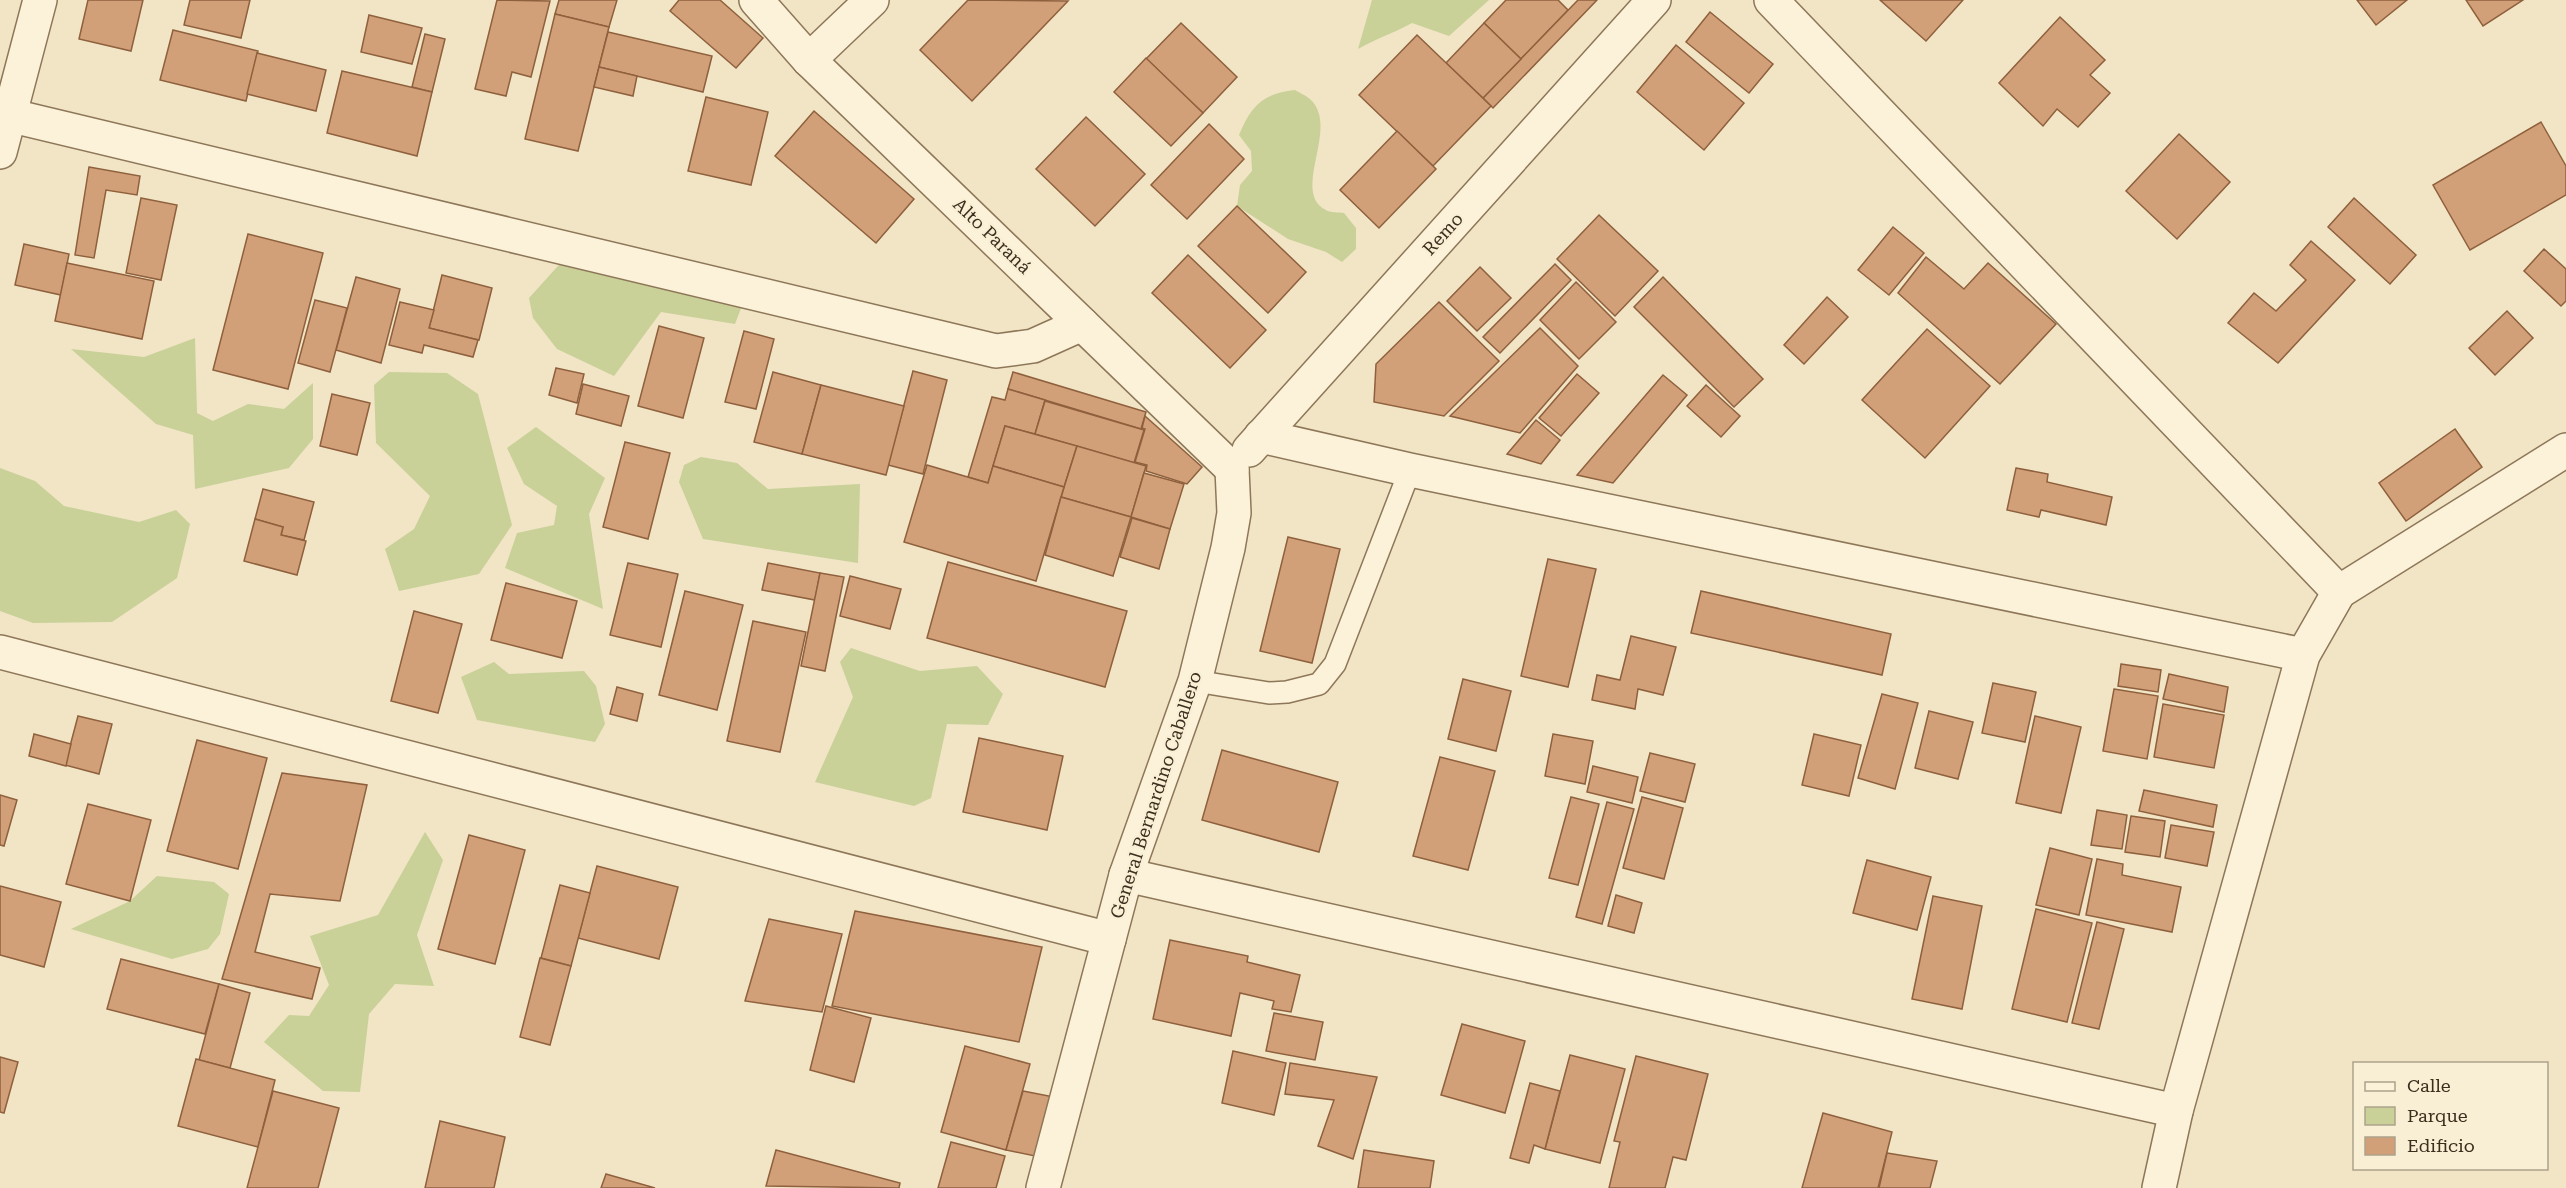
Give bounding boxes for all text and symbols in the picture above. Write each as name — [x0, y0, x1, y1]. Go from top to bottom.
street label: Alto Paraná — [949, 193, 1036, 278]
street label: Remo — [1418, 208, 1467, 259]
street label: General Bernardino Caballero — [1106, 669, 1205, 921]
legend — [2353, 1062, 2548, 1170]
text: Calle — [2407, 1075, 2451, 1096]
text: Parque — [2407, 1105, 2468, 1126]
text: Edificio — [2407, 1135, 2475, 1156]

